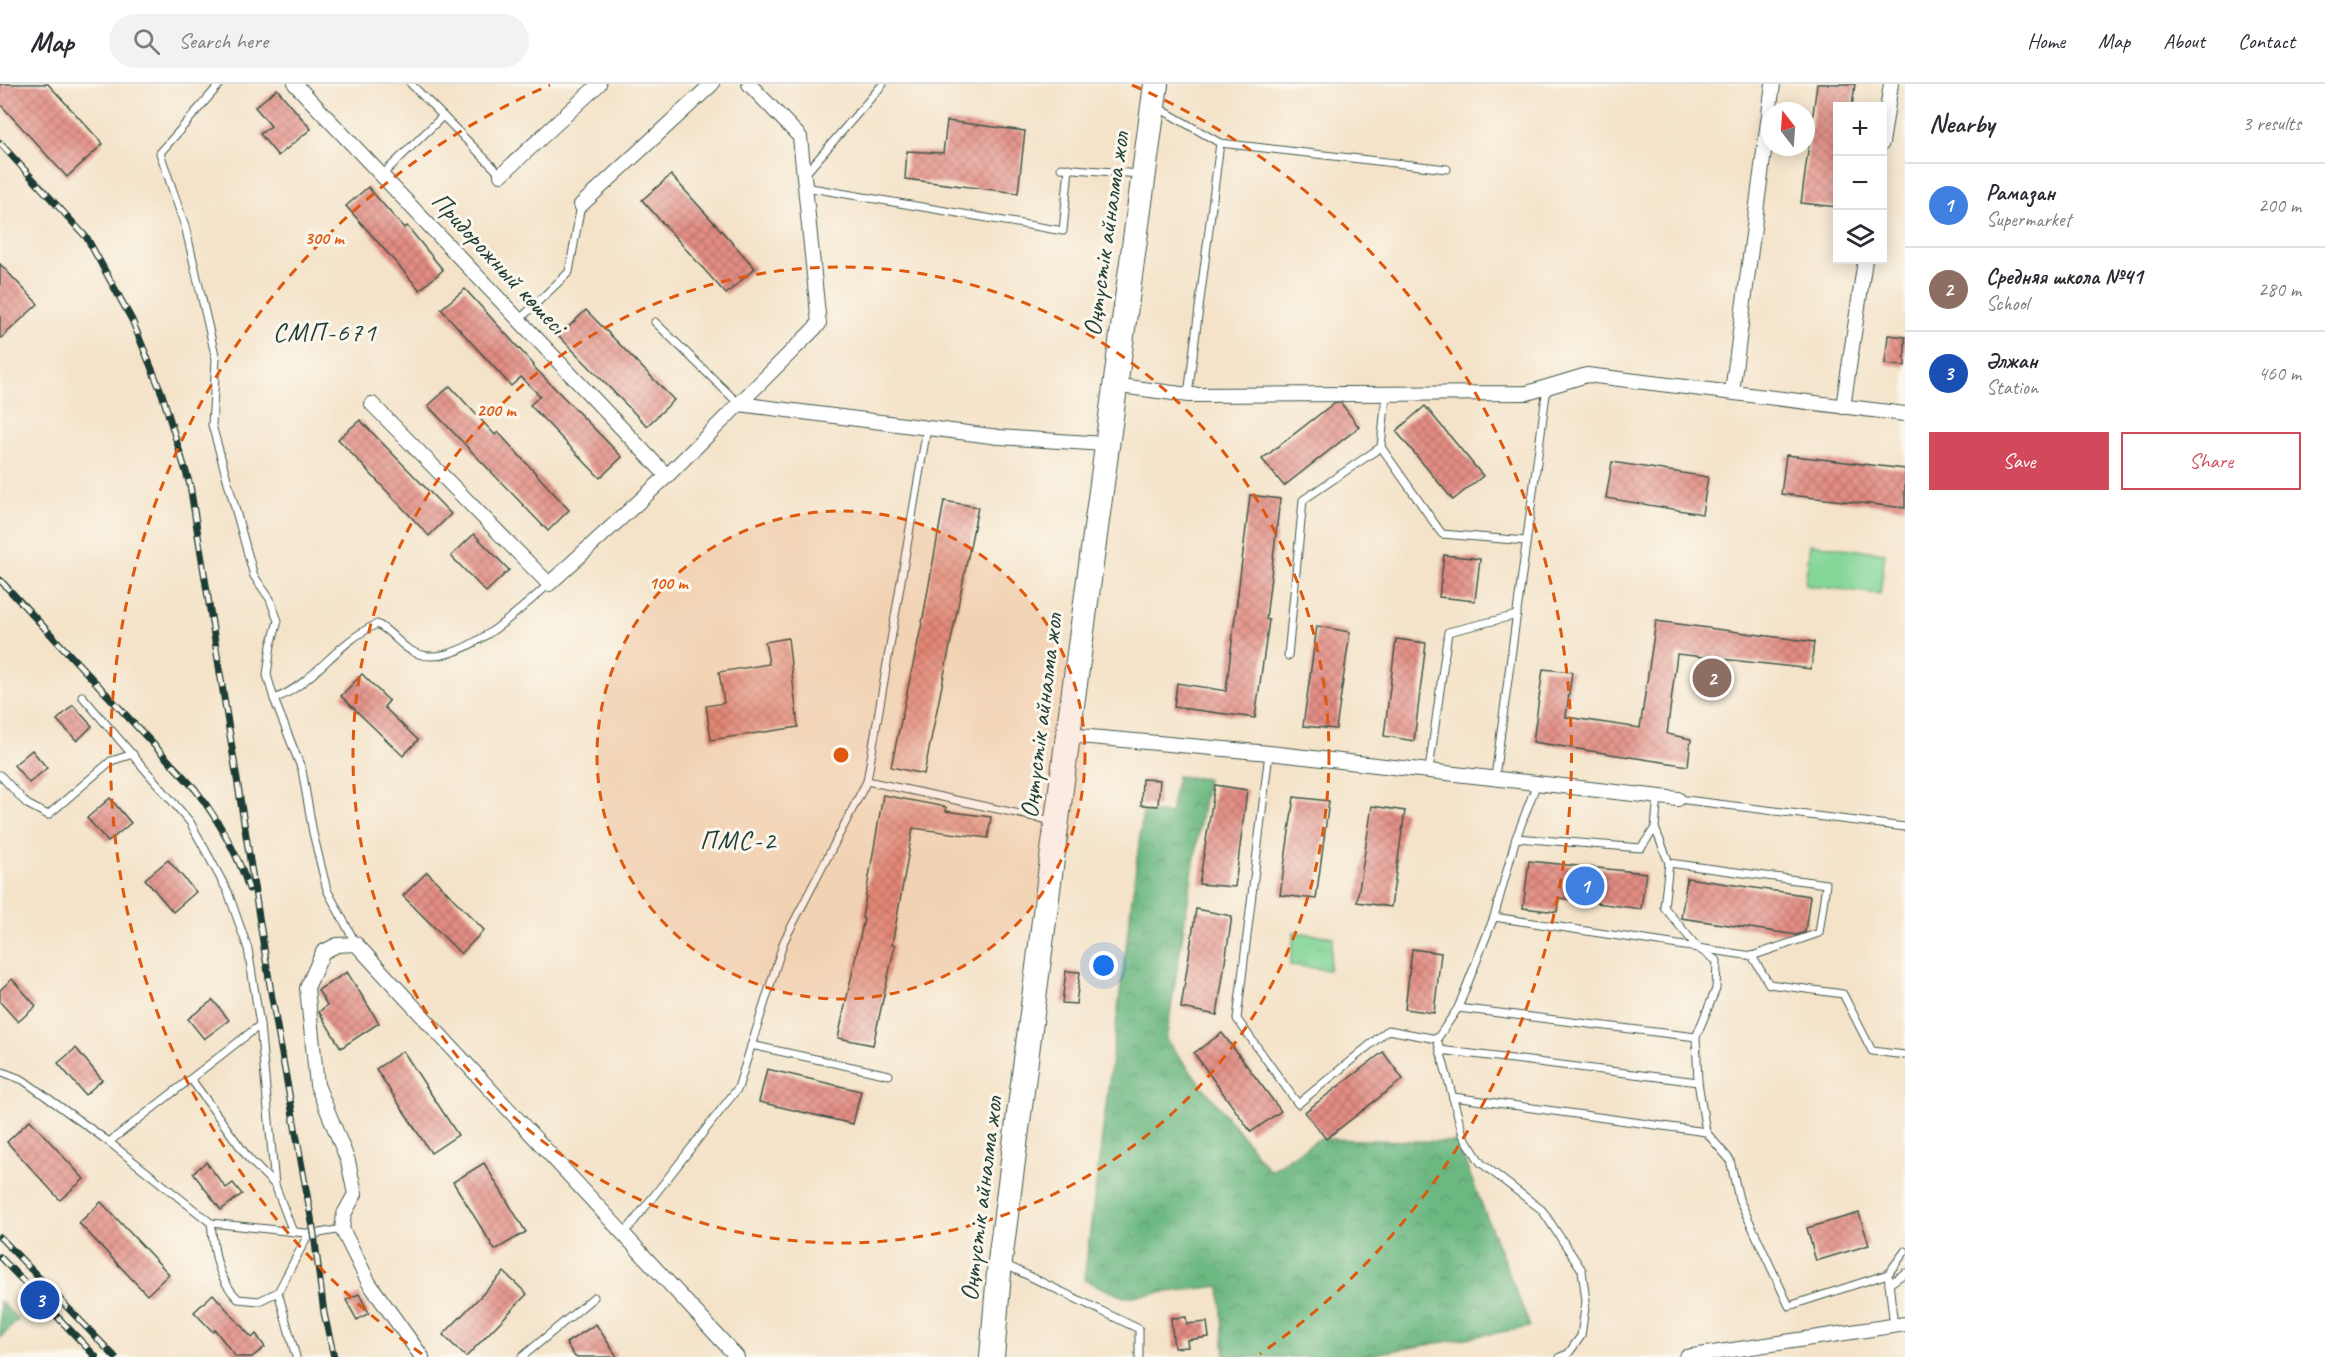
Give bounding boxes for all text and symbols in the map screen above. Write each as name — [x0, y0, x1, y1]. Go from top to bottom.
search box — [109, 14, 529, 68]
text: Map — [30, 24, 73, 59]
icon: search — [130, 25, 163, 58]
text: Search here — [178, 27, 268, 55]
text: Home — [2027, 28, 2065, 54]
text: Map — [2098, 28, 2130, 54]
text: About — [2163, 28, 2205, 54]
text: Contact — [2238, 28, 2295, 54]
north arrow — [1761, 102, 1815, 156]
map controls — [1833, 102, 1887, 264]
button: + — [1833, 102, 1887, 156]
text: Nearby — [1929, 107, 1994, 140]
text: 3 results — [2242, 111, 2301, 136]
street label: Оңтүстік айналма жол — [1075, 128, 1137, 338]
button: − — [1833, 156, 1887, 210]
text: Рамазан — [1986, 179, 2055, 207]
street label: Придорожный көшесі — [424, 185, 576, 343]
text: 1 — [1944, 193, 1953, 218]
text: 200 m — [2258, 193, 2301, 218]
text: Supermarket — [1986, 207, 2071, 232]
button: layers — [1833, 210, 1887, 264]
text: 300 m — [305, 227, 345, 249]
text: Средняя школа №41 — [1986, 263, 2143, 291]
text: 2 — [1944, 277, 1953, 302]
text: 280 m — [2258, 277, 2301, 302]
text: School — [1986, 291, 2029, 316]
district label: СМП-671 — [273, 315, 378, 349]
text: Әлжан — [1986, 347, 2037, 375]
text: 3 — [1944, 361, 1953, 386]
text: 460 m — [2258, 361, 2301, 386]
text: Station — [1986, 375, 2038, 400]
text: 200 m — [477, 399, 517, 421]
button: Save — [1929, 432, 2109, 490]
button: Share — [2121, 432, 2301, 490]
text: 100 m — [649, 572, 689, 594]
street label: Оңтүстік айналма жол — [1012, 610, 1070, 820]
pin: 2 — [1692, 656, 1732, 700]
centre of rings — [831, 745, 851, 765]
district label: ПМС-2 — [699, 823, 777, 857]
pin: 1 — [1566, 864, 1604, 908]
your location — [1089, 951, 1118, 980]
street label: Оңтүстік айналма жол — [952, 1093, 1010, 1303]
pin: 3 — [20, 1278, 60, 1322]

